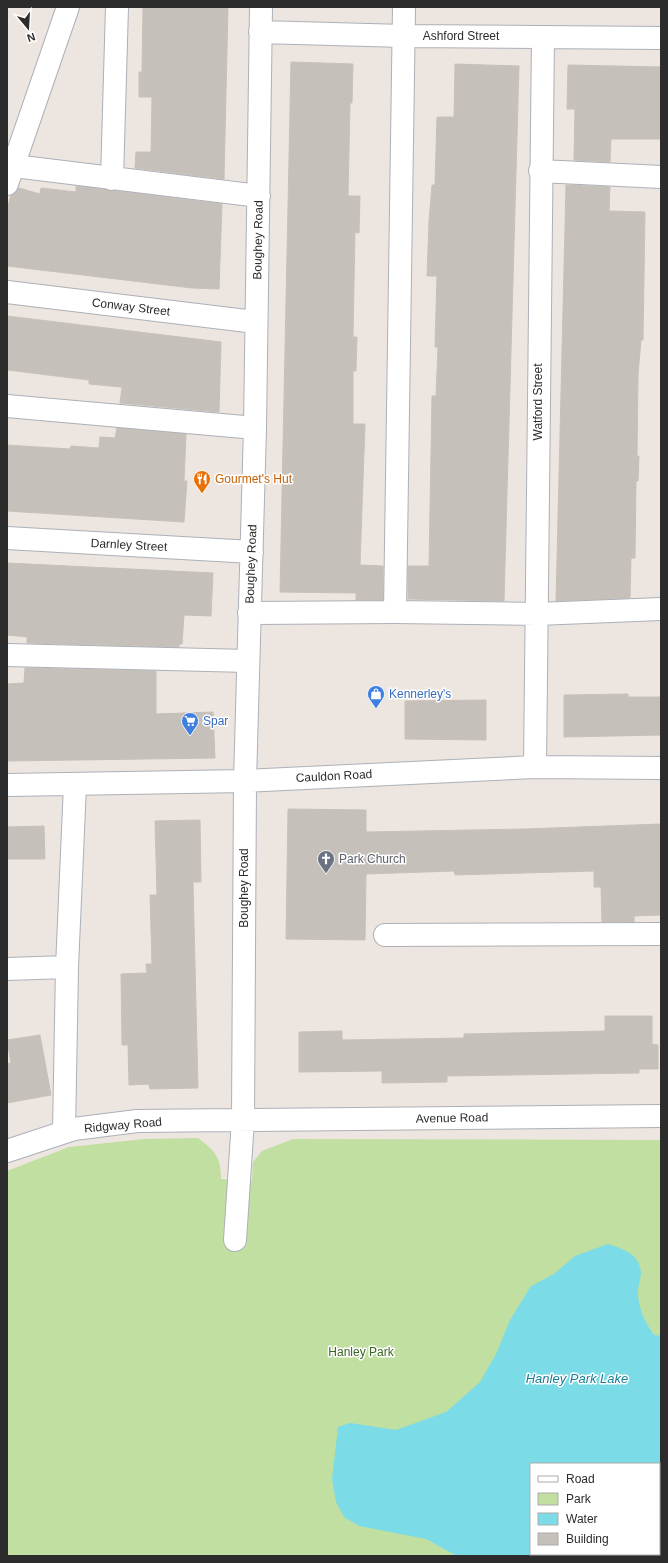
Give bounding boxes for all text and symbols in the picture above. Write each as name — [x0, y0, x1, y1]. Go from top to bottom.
north arrow — [8, 8, 48, 48]
street label: Ashford Street — [423, 29, 500, 43]
text: N — [25, 31, 37, 44]
street label: Boughey Road — [250, 200, 266, 280]
street label: Conway Street — [91, 295, 172, 319]
street label: Watford Street — [531, 363, 545, 440]
restaurant icon: Gourmet's Hut — [192, 469, 212, 494]
place label: Gourmet's Hut — [215, 472, 293, 486]
street label: Boughey Road — [243, 524, 259, 604]
street label: Darnley Street — [90, 536, 168, 554]
shop icon: Kennerley's — [366, 684, 386, 709]
place label: Kennerley's — [389, 687, 451, 701]
supermarket icon: Spar — [180, 711, 200, 736]
place label: Spar — [203, 714, 228, 728]
street label: Cauldon Road — [295, 767, 373, 785]
street label: Boughey Road — [237, 848, 251, 928]
church icon: Park Church — [316, 849, 336, 874]
place label: Park Church — [339, 852, 406, 866]
street label: Avenue Road — [416, 1110, 488, 1126]
street label: Ridgway Road — [84, 1115, 162, 1135]
park label: Hanley Park — [328, 1345, 395, 1359]
water label: Hanley Park Lake — [526, 1371, 628, 1386]
legend — [530, 1463, 660, 1555]
text: Road — [566, 1472, 595, 1486]
text: Park — [566, 1492, 592, 1506]
text: Water — [566, 1512, 598, 1526]
text: Building — [566, 1532, 609, 1546]

